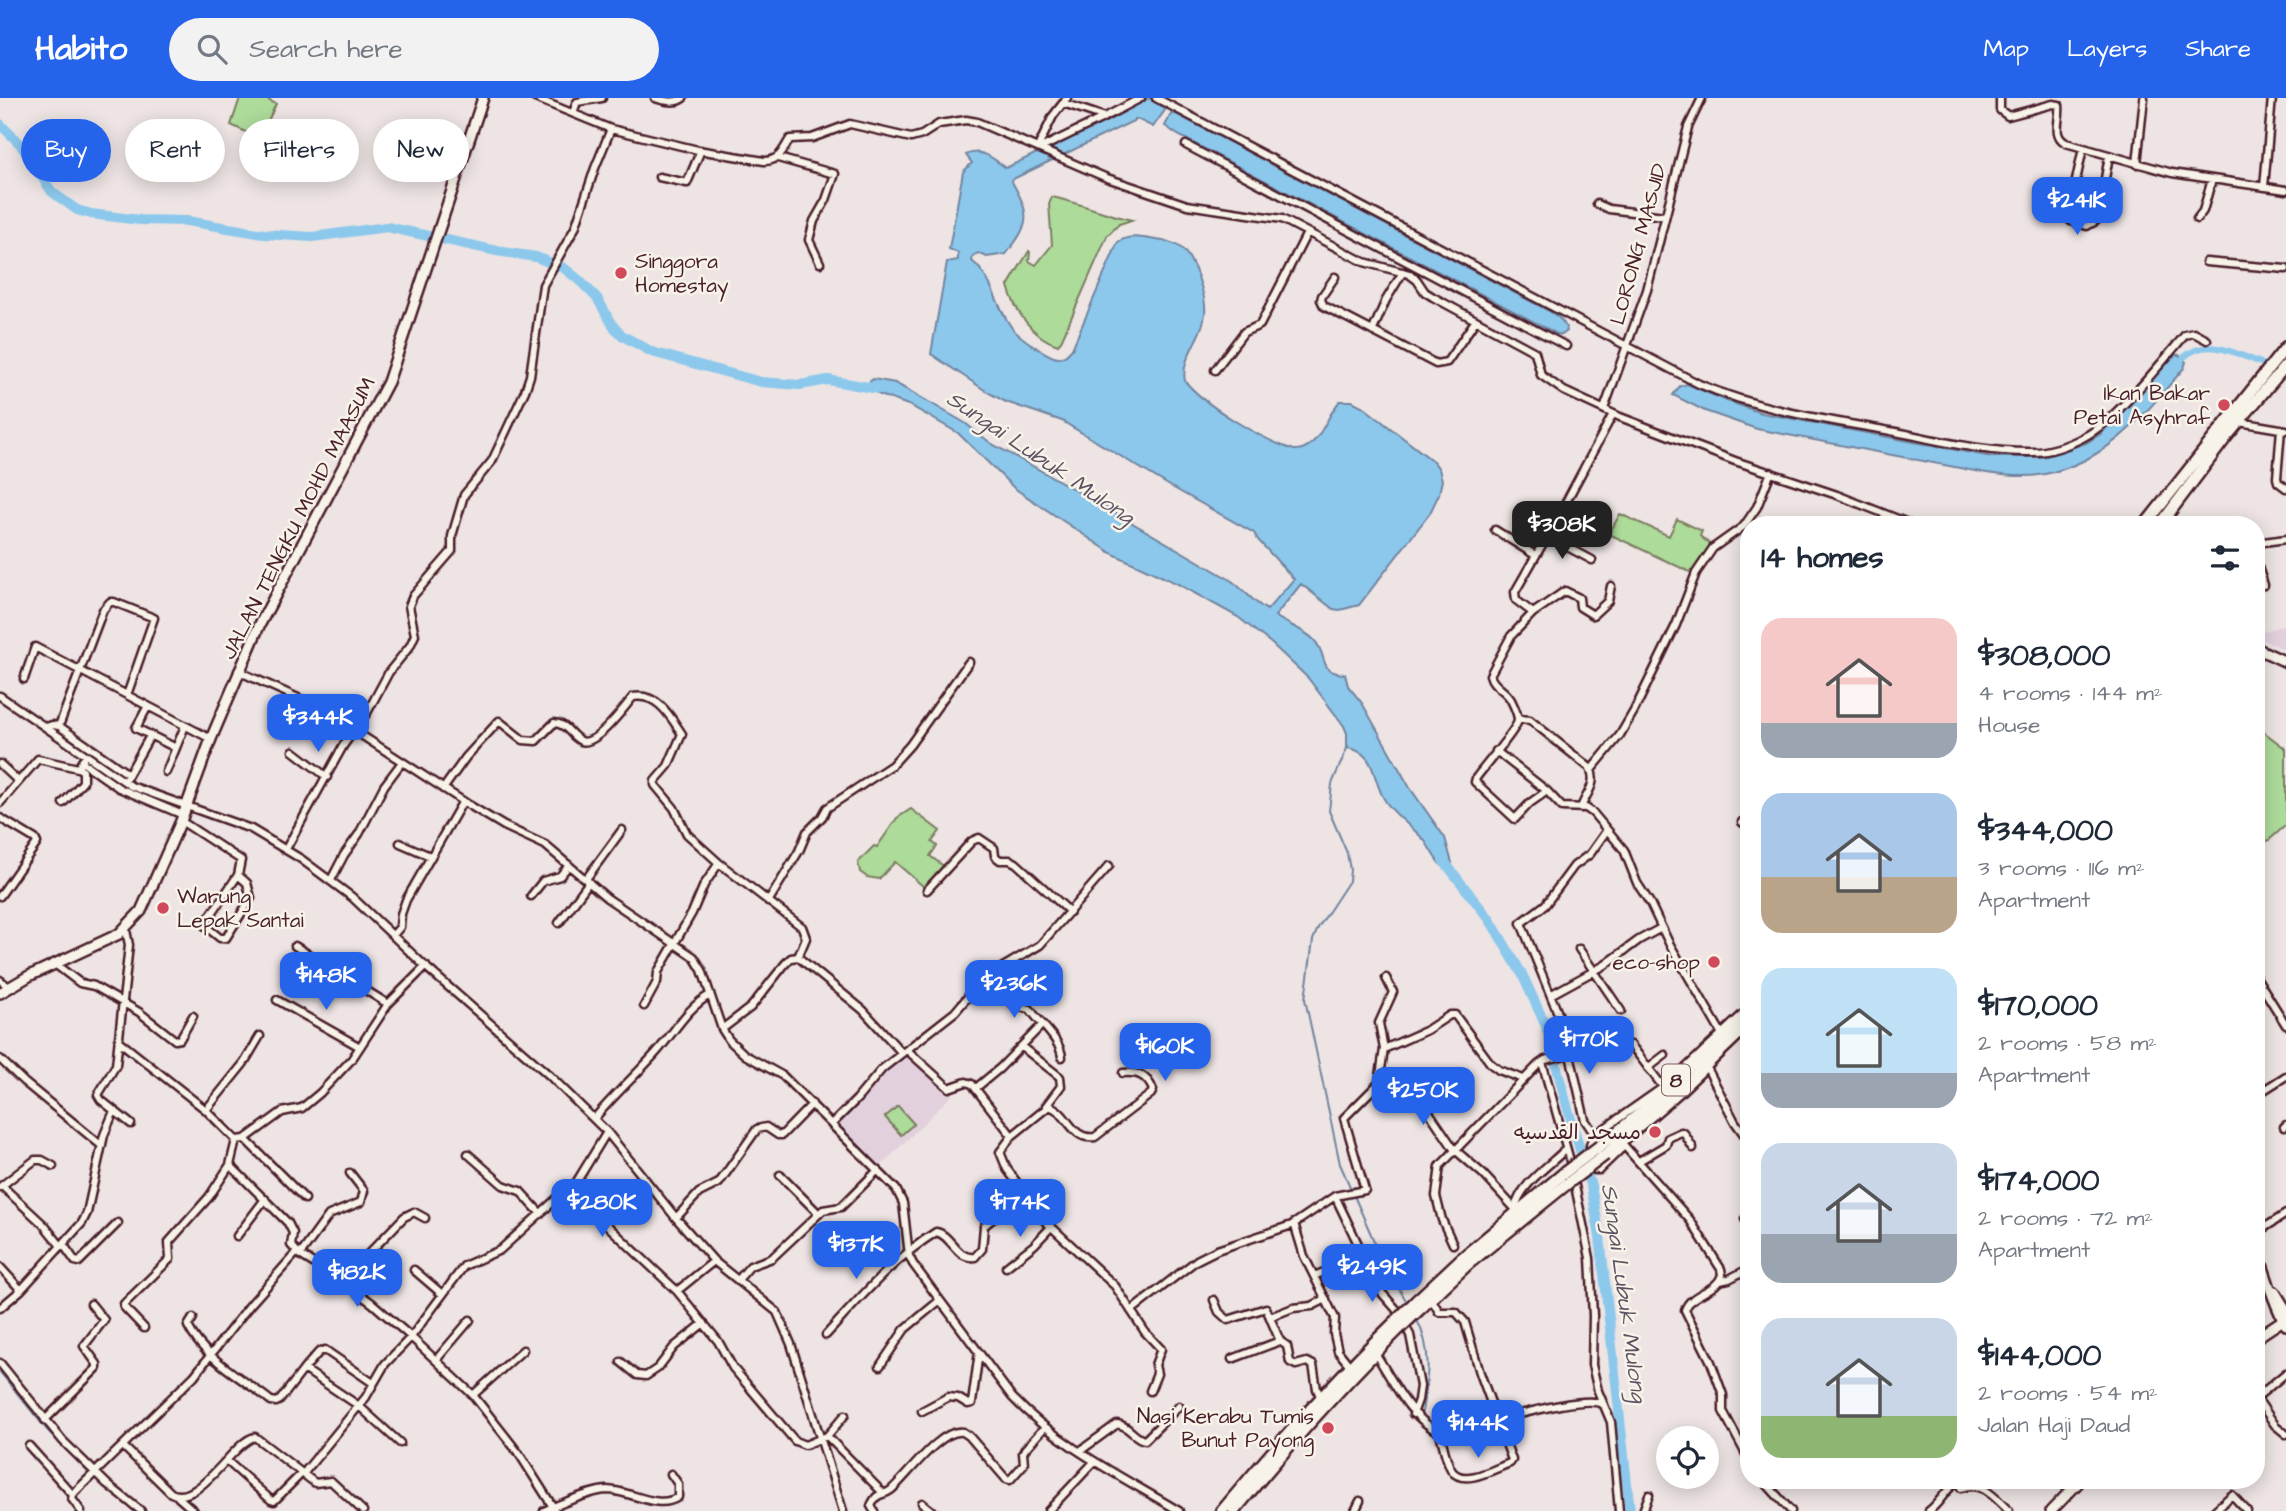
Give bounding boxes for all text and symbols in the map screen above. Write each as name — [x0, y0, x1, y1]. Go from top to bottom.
search box — [169, 18, 659, 81]
text: Habito — [35, 26, 127, 72]
icon: search — [193, 30, 231, 68]
text: Search here — [249, 31, 403, 67]
text: Map — [1984, 32, 2029, 66]
text: Layers — [2067, 32, 2147, 66]
text: Share — [2185, 32, 2251, 66]
chip: Buy — [21, 119, 111, 182]
chip: Rent — [125, 119, 225, 182]
chip: Filters — [239, 119, 359, 182]
chip: New — [373, 119, 469, 182]
street label: LORONG MASJID — [1603, 160, 1674, 328]
pin: $241K — [2028, 178, 2126, 237]
text: $241K — [2048, 184, 2106, 216]
place label: Singgora Homestay — [635, 247, 729, 302]
marker: Singgora Homestay — [613, 265, 629, 281]
street label: JALAN TENGKU MOHD MAASUM — [214, 372, 383, 664]
place label: Ikan Bakar Petai Asyhraf — [2074, 379, 2211, 434]
water label: Sungai Lubuk Mulong — [940, 383, 1142, 534]
marker: Ikan Bakar Petai Asyhraf — [2216, 397, 2232, 413]
pin: $308K — [1513, 502, 1611, 561]
text: $308K — [1528, 508, 1596, 540]
text: 14 homes — [1761, 537, 1884, 579]
icon: filters — [2206, 539, 2244, 577]
text: $308,000 — [1978, 635, 2110, 677]
icon: home — [1817, 646, 1901, 730]
text: 4 rooms · 144 m² — [1978, 677, 2163, 709]
pin: $344K — [269, 694, 367, 754]
text: $344K — [283, 701, 353, 733]
text: House — [1978, 709, 2041, 741]
text: $344,000 — [1978, 810, 2113, 852]
icon: home — [1817, 821, 1901, 905]
text: 3 rooms · 116 m² — [1978, 852, 2145, 884]
place label: Warung Lepak Santai — [177, 882, 304, 936]
text: Apartment — [1978, 884, 2090, 916]
marker: Warung Lepak Santai — [155, 900, 171, 916]
place label: eco-shop — [1613, 948, 1700, 978]
pin: $148K — [277, 953, 375, 1012]
marker: eco-shop — [1706, 954, 1722, 970]
text: $148K — [296, 959, 356, 991]
pin: $236K — [965, 960, 1063, 1020]
text: $236K — [981, 967, 1047, 999]
text: $170,000 — [1978, 985, 2098, 1027]
icon: home — [1817, 996, 1901, 1080]
pin: $170K — [1540, 1016, 1638, 1076]
text: $170K — [1560, 1023, 1618, 1055]
pin: $160K — [1116, 1024, 1214, 1083]
text: 2 rooms · 58 m² — [1978, 1027, 2157, 1059]
text: $160K — [1136, 1030, 1194, 1062]
text: Apartment — [1978, 1059, 2090, 1091]
road number: 8 — [1662, 1064, 1690, 1096]
pin: $250K — [1374, 1068, 1472, 1127]
text: $250K — [1388, 1074, 1458, 1106]
place label: مسجد القدسيه — [1514, 1118, 1641, 1147]
marker: مسجد القدسيه — [1647, 1124, 1663, 1140]
text: $174,000 — [1978, 1160, 2100, 1202]
icon: home — [1817, 1171, 1901, 1255]
pin: $280K — [553, 1180, 651, 1239]
pin: $174K — [971, 1180, 1069, 1239]
water label: Sungai Lubuk Mulong — [1592, 1182, 1655, 1406]
text: $280K — [567, 1186, 637, 1218]
text: $174K — [990, 1186, 1050, 1218]
text: 2 rooms · 72 m² — [1978, 1202, 2153, 1234]
pin: $137K — [807, 1222, 905, 1281]
text: $137K — [828, 1228, 884, 1260]
text: Apartment — [1978, 1234, 2090, 1266]
pin: $249K — [1323, 1244, 1421, 1304]
pin: $182K — [308, 1250, 406, 1309]
text: $249K — [1338, 1251, 1406, 1283]
text: $182K — [328, 1256, 386, 1288]
text: $144,000 — [1978, 1335, 2102, 1377]
icon: home — [1817, 1346, 1901, 1430]
text: 2 rooms · 54 m² — [1978, 1377, 2158, 1409]
pin: $144K — [1429, 1400, 1527, 1460]
place label: Nasi Kerabu Tumis Bunut Payong — [1137, 1402, 1314, 1457]
text: $144K — [1448, 1407, 1508, 1439]
text: Jalan Haji Daud — [1978, 1409, 2130, 1441]
marker: Nasi Kerabu Tumis Bunut Payong — [1320, 1420, 1336, 1436]
map controls — [1656, 1426, 1719, 1489]
button: locate — [1656, 1426, 1719, 1489]

